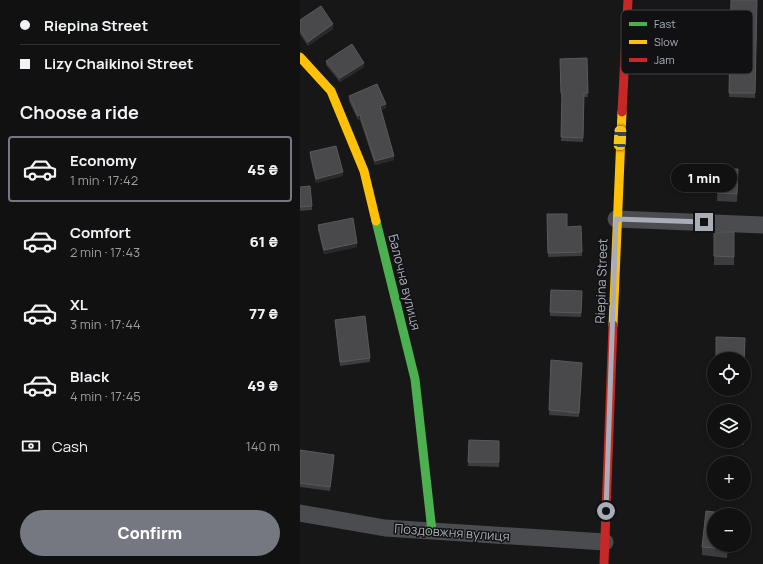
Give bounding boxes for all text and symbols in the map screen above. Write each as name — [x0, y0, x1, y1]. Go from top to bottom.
legend — [621, 10, 753, 74]
text: Riepina Street — [44, 15, 148, 36]
text: Fast — [654, 16, 676, 31]
text: Slow — [654, 34, 679, 49]
text: Jam — [654, 52, 675, 67]
text: Lizy Chaikinoi Street — [44, 53, 194, 74]
text: Choose a ride — [20, 100, 139, 124]
car — [613, 126, 627, 150]
text: Economy — [70, 150, 137, 171]
icon: car — [22, 151, 58, 187]
text: 45 ₴ — [247, 159, 278, 180]
callout: 1 min — [671, 164, 737, 192]
text: 1 min — [688, 169, 720, 187]
text: 1 min · 17:42 — [70, 171, 138, 189]
route end — [695, 213, 713, 231]
text: Comfort — [70, 222, 131, 243]
icon: car — [22, 223, 58, 259]
text: 61 ₴ — [249, 231, 278, 252]
street label: Балочна вулиця — [384, 232, 426, 332]
street label: Riepina Street — [591, 238, 611, 324]
text: 2 min · 17:43 — [70, 243, 140, 261]
text: XL — [70, 294, 88, 315]
icon: car — [22, 295, 58, 331]
text: 77 ₴ — [249, 303, 278, 324]
text: 3 min · 17:44 — [70, 315, 141, 333]
map controls — [707, 352, 751, 552]
button: locate — [707, 352, 751, 396]
text: Black — [70, 366, 109, 387]
icon: car — [22, 367, 58, 403]
text: 49 ₴ — [247, 375, 278, 396]
text: 4 min · 17:45 — [70, 387, 141, 405]
button: layers — [707, 404, 751, 448]
icon: cash — [20, 435, 42, 457]
text: Cash — [52, 436, 88, 457]
text: 140 m — [246, 437, 280, 455]
button: + — [707, 456, 751, 500]
route start — [597, 502, 615, 520]
button: − — [707, 508, 751, 552]
button: Confirm — [20, 510, 280, 556]
street label: Поздовжня вулиця — [394, 519, 510, 545]

